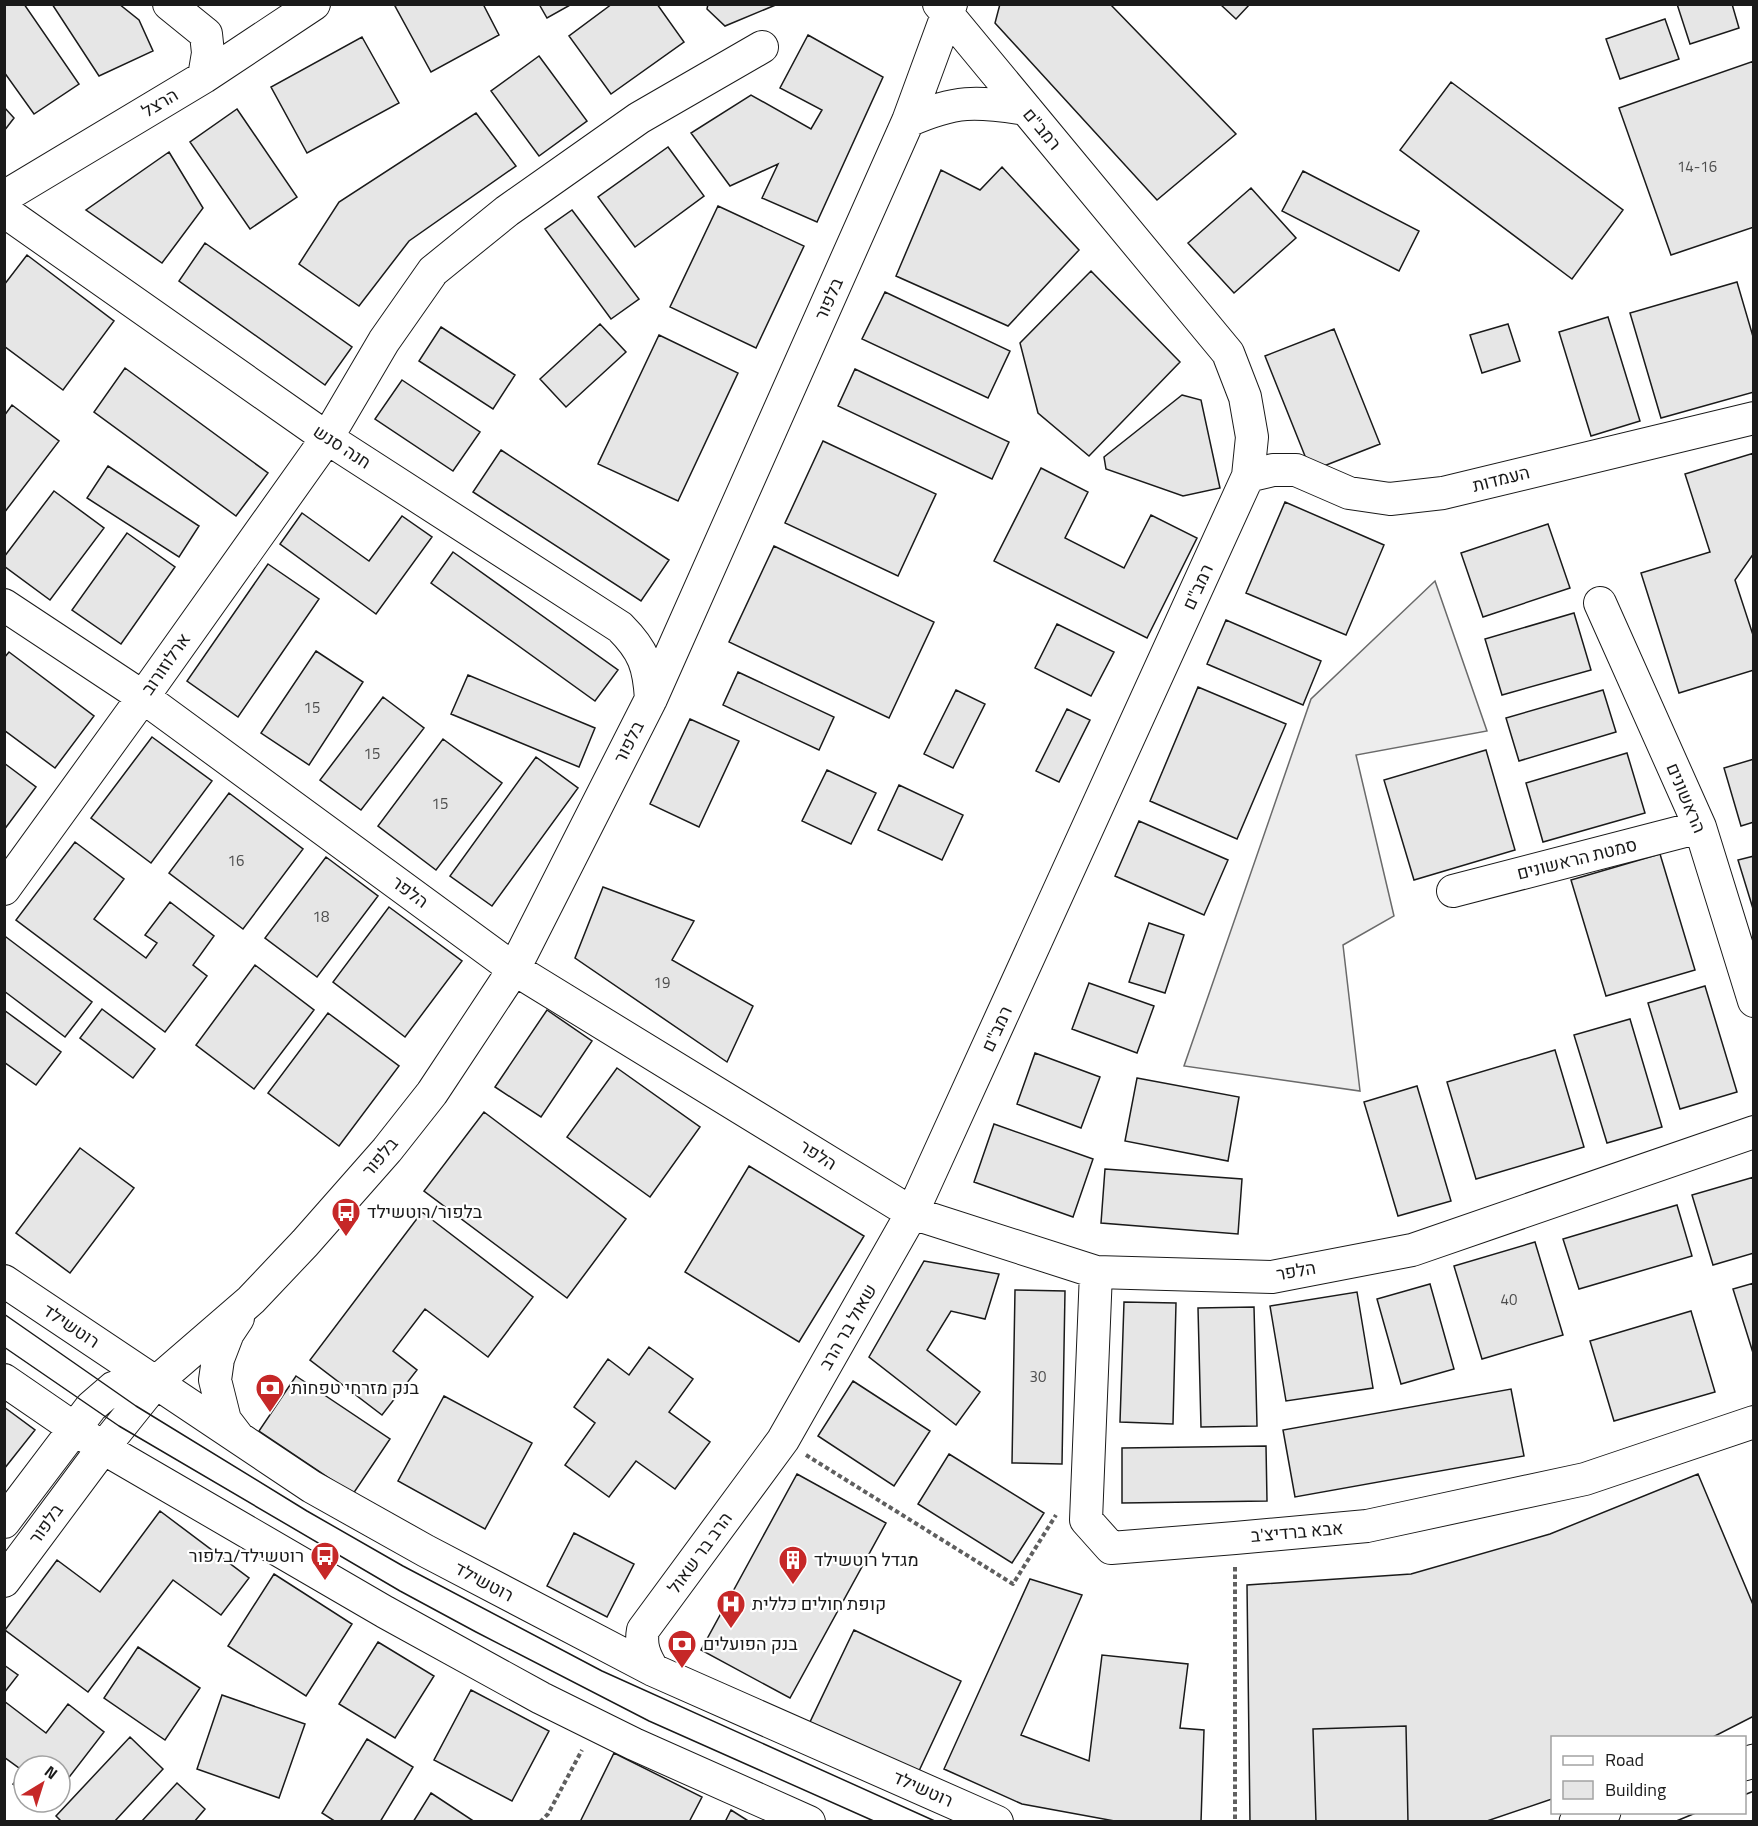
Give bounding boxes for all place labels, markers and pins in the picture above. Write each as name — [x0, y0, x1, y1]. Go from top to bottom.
bus stop icon: בלפור/רוטשילד — [330, 1196, 362, 1238]
place label: בלפור/רוטשילד — [367, 1198, 483, 1225]
bank icon: בנק מזרחי טפחות — [254, 1372, 286, 1414]
place label: בנק מזרחי טפחות — [291, 1374, 419, 1401]
bus stop icon: רוטשילד/בלפור — [309, 1540, 341, 1582]
place label: רוטשילד/בלפור — [189, 1542, 304, 1569]
building icon: מגדל רוטשילד — [777, 1544, 809, 1586]
place label: מגדל רוטשילד — [814, 1546, 919, 1573]
hospital icon: קופת חולים כללית — [715, 1588, 747, 1630]
place label: קופת חולים כללית — [752, 1590, 886, 1617]
bank icon: בנק הפועלים — [666, 1628, 698, 1670]
place label: בנק הפועלים — [703, 1630, 798, 1657]

